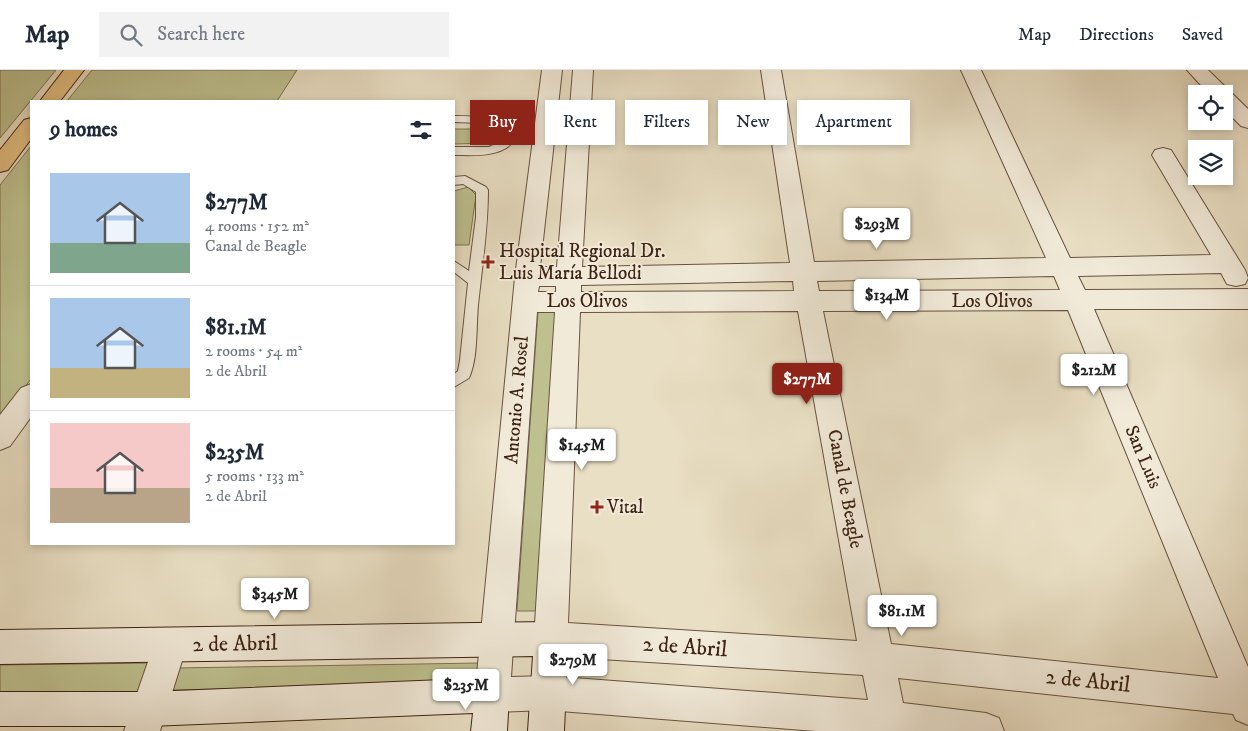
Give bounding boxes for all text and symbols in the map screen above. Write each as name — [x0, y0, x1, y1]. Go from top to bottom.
search box — [99, 12, 449, 57]
text: Map — [25, 20, 69, 50]
icon: search — [117, 21, 145, 49]
text: Search here — [157, 23, 245, 46]
text: Map — [1018, 24, 1051, 46]
text: Directions — [1079, 24, 1154, 46]
text: Saved — [1182, 24, 1223, 46]
map controls — [1188, 85, 1233, 185]
button: locate — [1188, 85, 1233, 130]
chip: Buy — [470, 100, 535, 145]
chip: Rent — [545, 100, 615, 145]
chip: Filters — [625, 100, 708, 145]
chip: New — [718, 100, 787, 145]
chip: Apartment — [797, 100, 910, 145]
icon: filters — [407, 116, 435, 144]
text: 9 homes — [50, 117, 118, 143]
button: layers — [1188, 140, 1233, 185]
text: $277M — [205, 190, 268, 216]
icon: home — [90, 193, 150, 253]
pin: $293M — [842, 208, 912, 250]
text: $293M — [854, 214, 900, 234]
text: 4 rooms · 152 m² — [205, 216, 309, 236]
text: Canal de Beagle — [205, 236, 307, 256]
place label: Hospital Regional Dr. Luis María Bellodi — [499, 240, 666, 285]
marker: Hospital Regional Dr. Luis María Bellodi — [481, 255, 495, 269]
pin: $134M — [852, 278, 922, 321]
text: $134M — [865, 285, 909, 305]
street label: Los Olivos — [546, 290, 628, 313]
street label: Los Olivos — [951, 290, 1033, 313]
text: $81.1M — [205, 315, 267, 341]
icon: home — [90, 318, 150, 378]
street label: Antonio A. Rosel — [500, 335, 534, 465]
text: 2 rooms · 54 m² — [205, 341, 302, 361]
pin: $212M — [1059, 354, 1129, 396]
text: $212M — [1072, 360, 1116, 380]
text: 2 de Abril — [205, 361, 267, 381]
pin: $277M — [772, 362, 842, 405]
text: $277M — [783, 369, 831, 389]
street label: San Luis — [1119, 422, 1167, 492]
pin: $145M — [547, 428, 617, 471]
street label: Canal de Beagle — [822, 428, 868, 551]
text: $145M — [559, 435, 605, 455]
text: $235M — [205, 440, 264, 466]
icon: home — [90, 443, 150, 503]
text: 5 rooms · 133 m² — [205, 466, 304, 486]
text: 2 de Abril — [205, 486, 267, 506]
place label: Vital — [606, 496, 644, 519]
marker: Vital — [591, 501, 603, 513]
pin: $345M — [240, 578, 310, 620]
text: $345M — [252, 584, 298, 604]
pin: $81.1M — [861, 594, 943, 637]
text: $81.1M — [879, 601, 925, 621]
street label: 2 de Abril — [192, 630, 278, 658]
street label: 2 de Abril — [642, 631, 729, 663]
pin: $279M — [538, 644, 608, 686]
text: $279M — [549, 650, 597, 670]
street label: 2 de Abril — [1044, 663, 1132, 699]
pin: $235M — [431, 668, 501, 711]
text: $235M — [443, 675, 489, 695]

